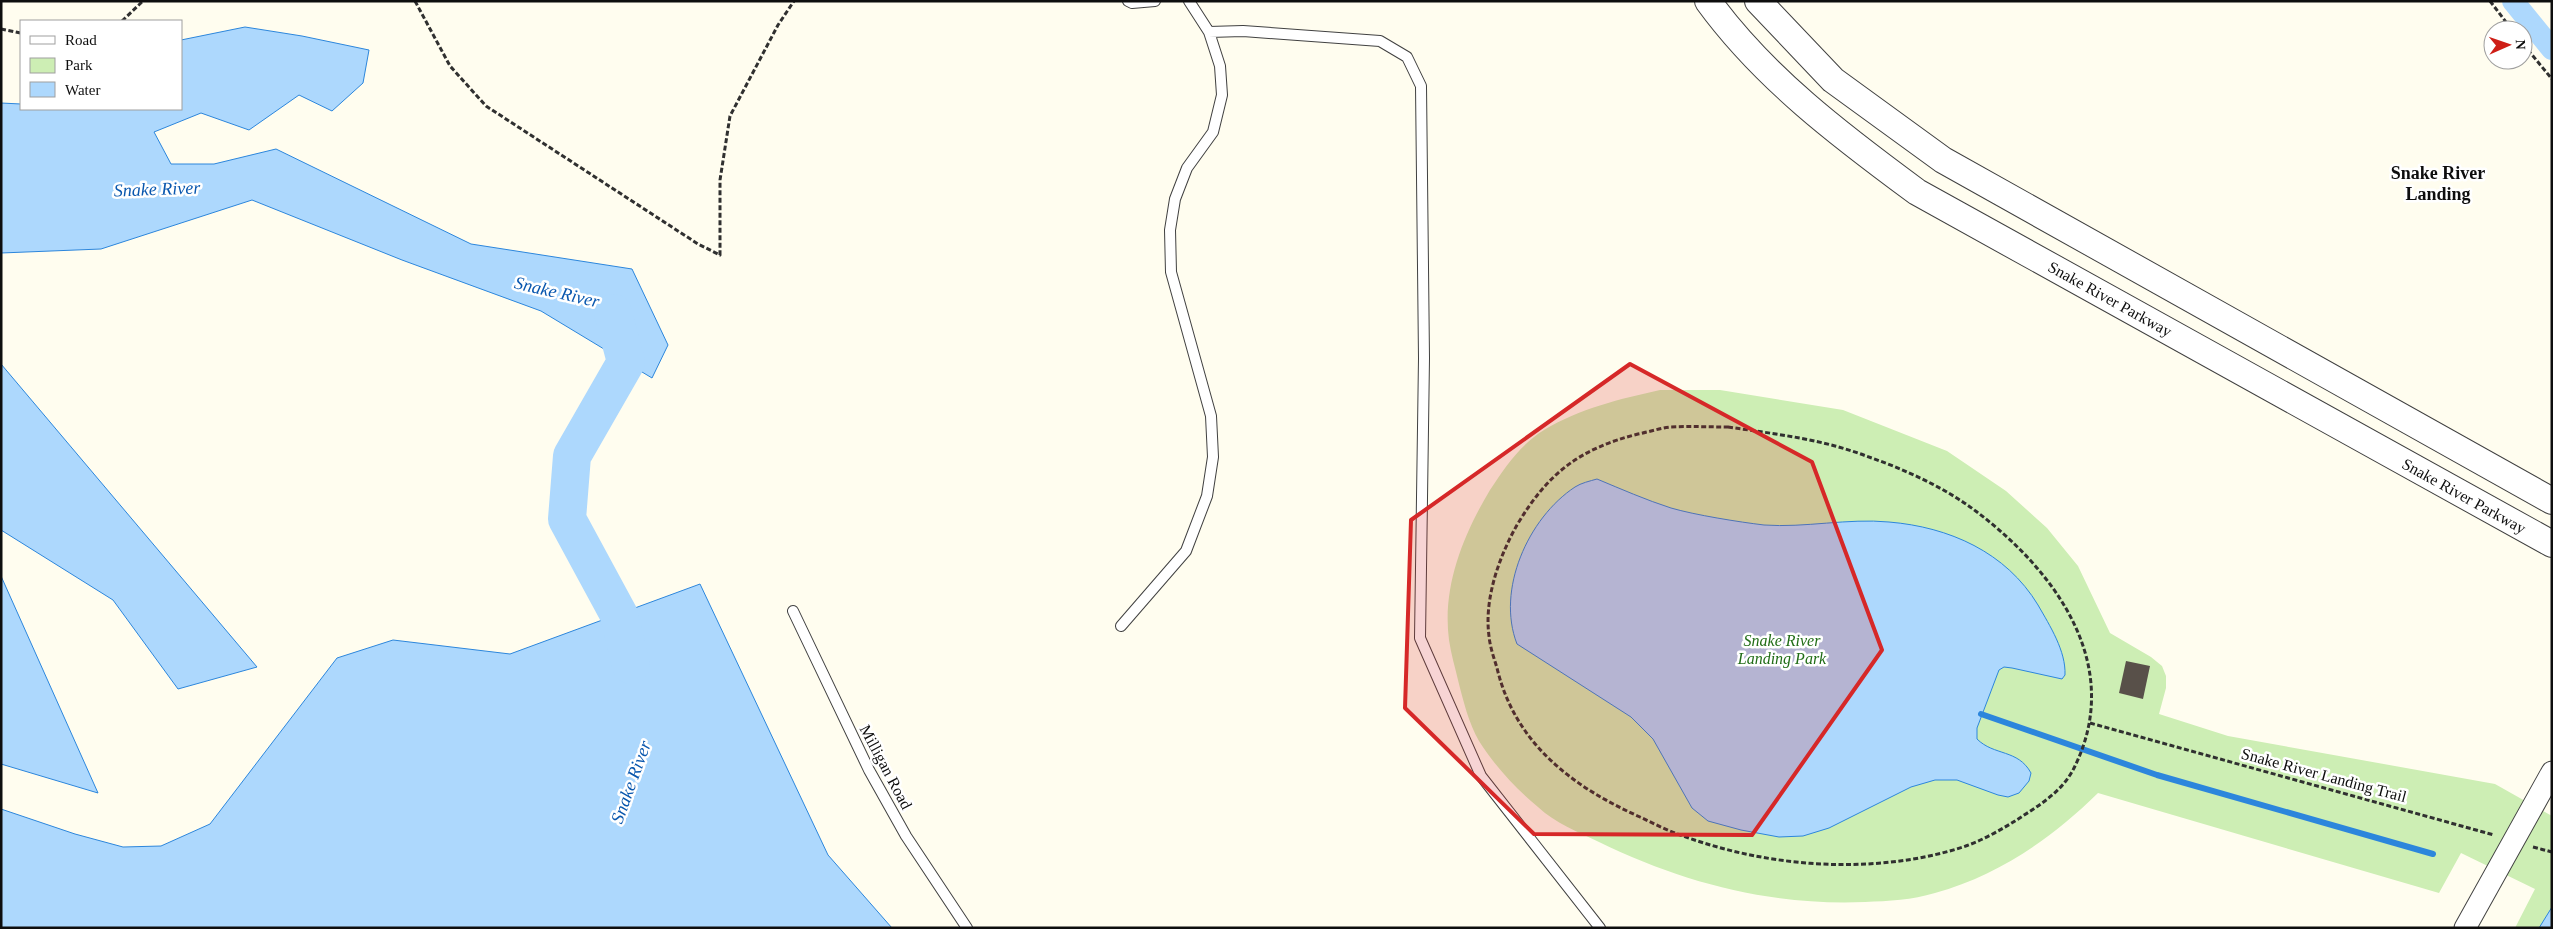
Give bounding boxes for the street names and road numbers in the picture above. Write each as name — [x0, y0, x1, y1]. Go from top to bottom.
street label: Snake River Parkway — [2045, 258, 2175, 341]
street label: Snake River Parkway — [2399, 455, 2529, 538]
street label: Milligan Road — [856, 722, 915, 812]
street label: Snake River Landing Trail — [2239, 745, 2409, 806]

